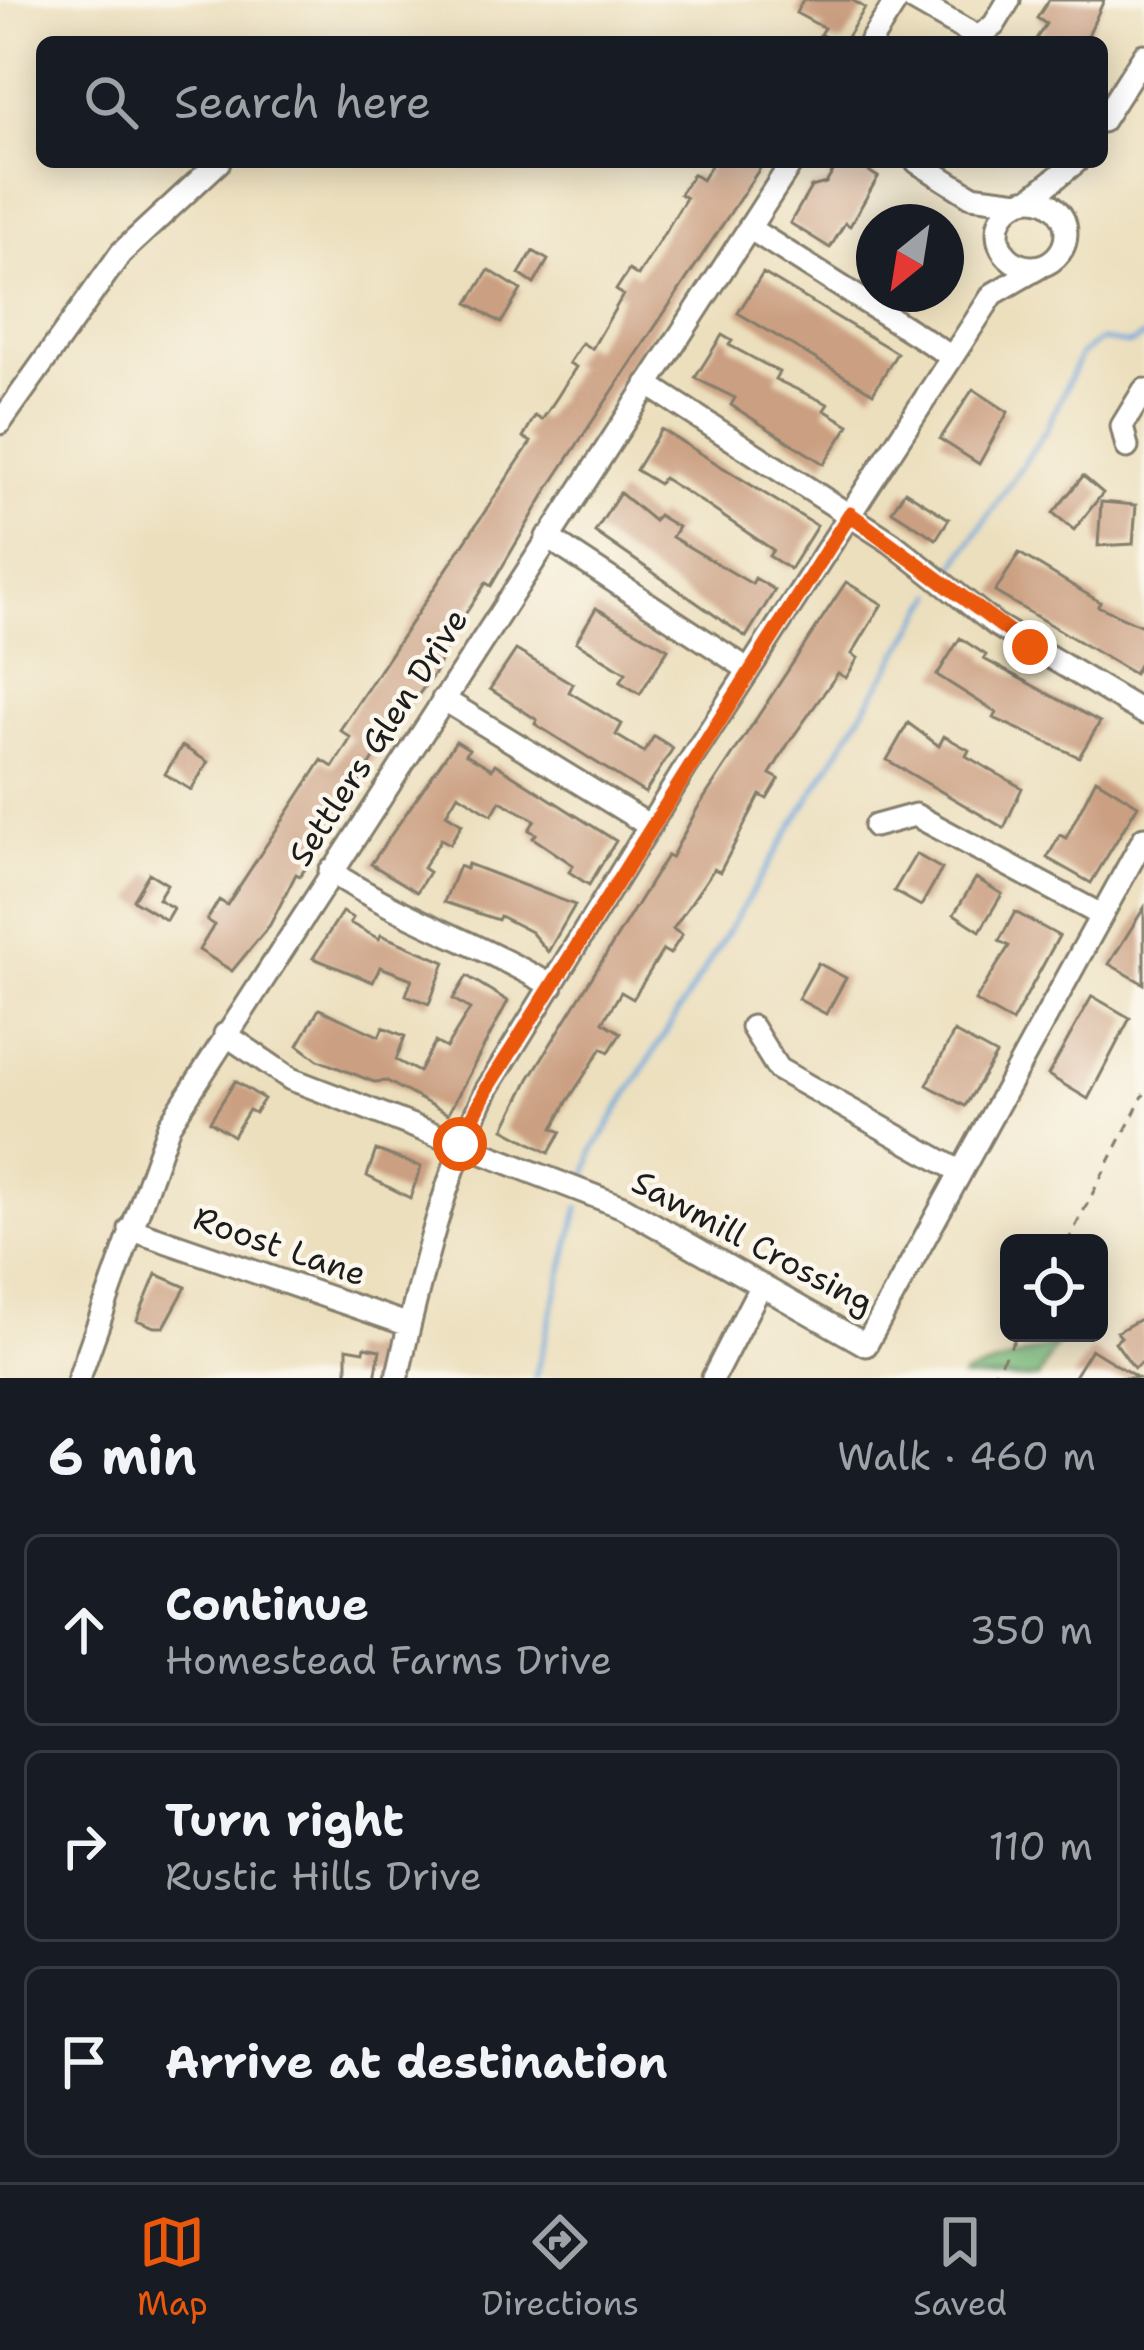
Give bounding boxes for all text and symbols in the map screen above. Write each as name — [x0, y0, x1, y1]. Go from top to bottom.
search box — [36, 36, 1108, 168]
icon: search — [78, 69, 144, 135]
text: Search here — [174, 72, 431, 132]
north arrow — [856, 204, 964, 312]
street label: Settlers Glen Drive — [278, 599, 478, 875]
route end — [1003, 620, 1057, 674]
route start — [433, 1117, 487, 1171]
street label: Sawmill Crossing — [624, 1159, 882, 1325]
street label: Roost Lane — [188, 1195, 372, 1297]
map controls — [1000, 1234, 1108, 1342]
button: locate — [1000, 1234, 1108, 1342]
text: 6 min — [48, 1422, 197, 1490]
text: Walk · 460 m — [837, 1430, 1096, 1482]
text: Continue — [165, 1574, 369, 1634]
icon: ahead — [51, 1597, 117, 1663]
text: 350 m — [969, 1604, 1093, 1656]
text: Homestead Farms Drive — [165, 1634, 612, 1686]
text: Turn right — [165, 1790, 404, 1850]
icon: right — [51, 1813, 117, 1879]
text: 110 m — [989, 1820, 1093, 1872]
text: Rustic Hills Drive — [165, 1850, 482, 1902]
icon: arrive — [51, 2029, 117, 2095]
text: Arrive at destination — [165, 2032, 668, 2092]
tab: Map — [137, 2209, 208, 2326]
tab: Directions — [482, 2209, 639, 2326]
tab: Saved — [913, 2209, 1007, 2326]

